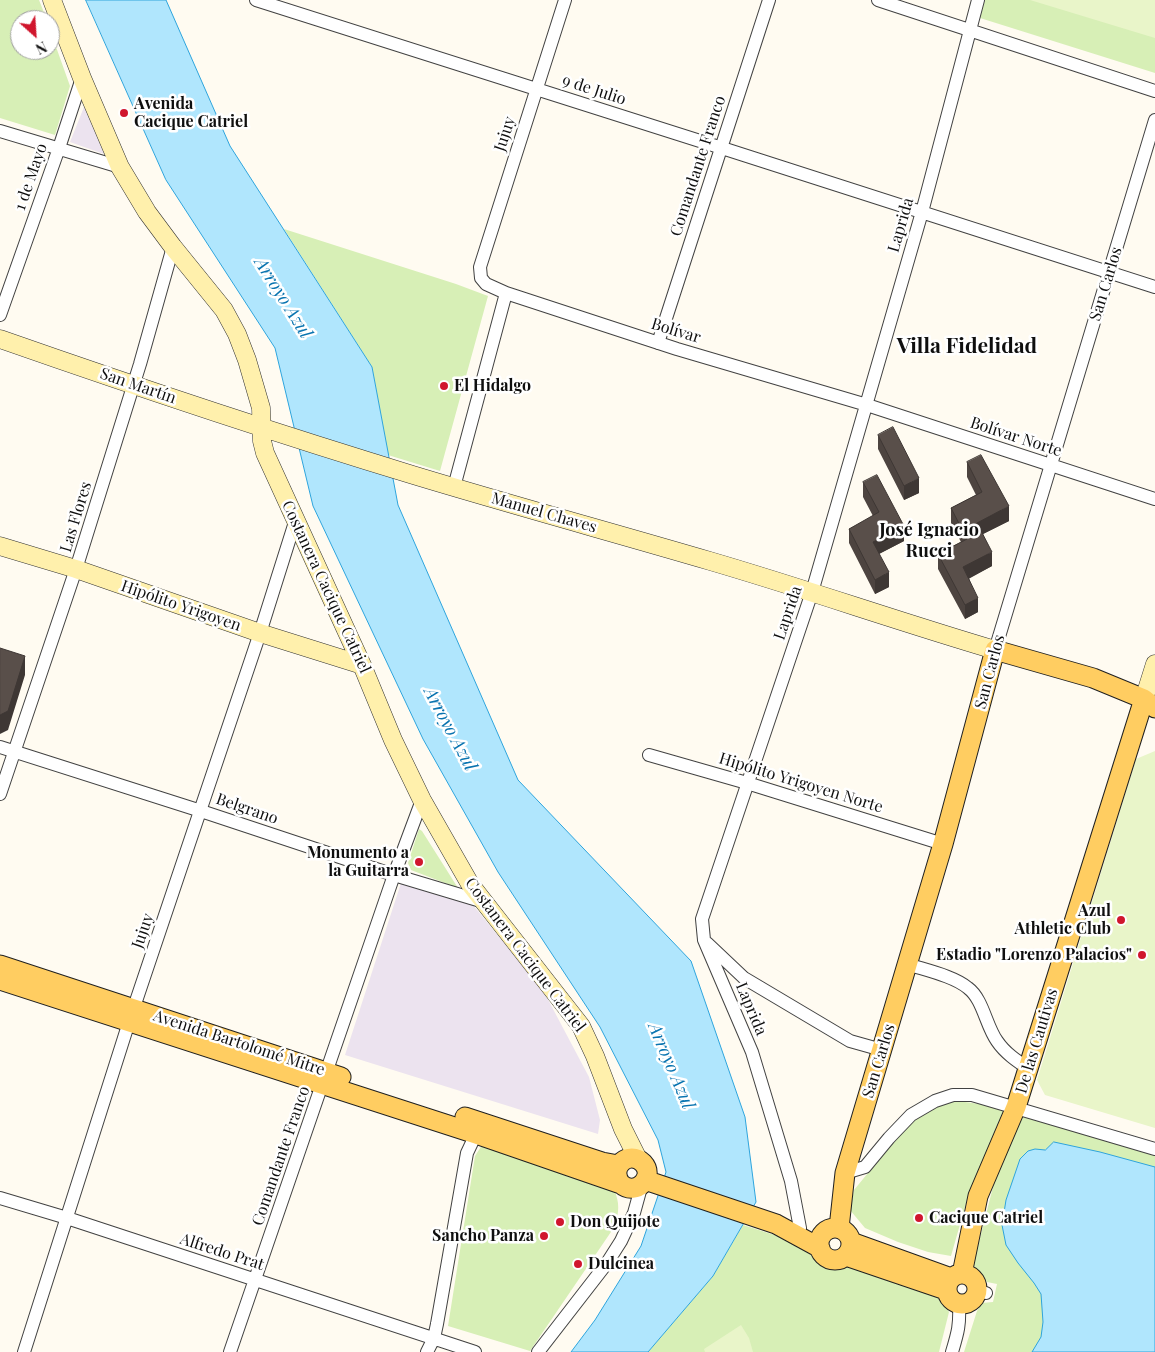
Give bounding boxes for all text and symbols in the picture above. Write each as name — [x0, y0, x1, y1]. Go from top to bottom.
north arrow — [10, 10, 60, 60]
text: N — [33, 37, 50, 59]
street label: 9 de Julio — [560, 71, 628, 109]
street label: Comandante Franco — [666, 93, 730, 239]
place label: Avenida Cacique Catriel — [134, 94, 248, 132]
marker: Avenida Cacique Catriel — [118, 107, 130, 119]
street label: Jujuy — [490, 114, 520, 154]
street label: 1 de Mayo — [11, 141, 51, 213]
street label: Laprida — [884, 196, 918, 254]
street label: San Carlos — [1086, 245, 1126, 323]
water label: Arroyo Azul — [250, 253, 316, 343]
street label: Bolívar — [649, 314, 703, 348]
district label: Villa Fidelidad — [897, 333, 1037, 359]
street label: San Martín — [98, 364, 178, 408]
place label: El Hidalgo — [454, 376, 531, 396]
marker: El Hidalgo — [438, 380, 450, 392]
street label: Bolívar Norte — [968, 413, 1064, 461]
street label: Las Flores — [56, 479, 96, 555]
street label: Manuel Chaves — [489, 489, 599, 537]
street label: Costanera Cacique Catriel — [278, 498, 374, 676]
district label: José Ignacio Rucci — [879, 519, 979, 562]
street label: Hipólito Yrigoyen — [118, 576, 244, 636]
street label: Laprida — [770, 584, 806, 642]
street label: San Carlos — [971, 633, 1009, 711]
water label: Arroyo Azul — [419, 683, 481, 775]
street label: Hipólito Yrigoyen Norte — [717, 749, 885, 817]
street label: Belgrano — [213, 789, 281, 829]
place label: Monumento a la Guitarra — [307, 843, 409, 881]
marker: Monumento a la Guitarra — [413, 856, 425, 868]
street label: Costanera Cacique Catriel — [461, 874, 589, 1036]
place label: Azul Athletic Club — [1014, 901, 1111, 939]
street label: Jujuy — [128, 911, 158, 951]
marker: Azul Athletic Club — [1115, 914, 1127, 926]
place label: Estadio "Lorenzo Palacios" — [936, 945, 1132, 965]
marker: Estadio "Lorenzo Palacios" — [1136, 949, 1148, 961]
street label: Laprida — [731, 980, 771, 1038]
street label: De las Cautivas — [1012, 986, 1062, 1096]
street label: Avenida Bartolomé Mitre — [151, 1006, 327, 1080]
water label: Arroyo Azul — [643, 1020, 699, 1112]
street label: San Carlos — [859, 1022, 899, 1100]
street label: Comandante Franco — [248, 1084, 314, 1228]
place label: Cacique Catriel — [929, 1208, 1043, 1228]
place label: Don Quijote — [570, 1212, 660, 1232]
marker: Cacique Catriel — [913, 1212, 925, 1224]
marker: Don Quijote — [554, 1216, 566, 1228]
place label: Sancho Panza — [432, 1226, 534, 1246]
street label: Alfredo Prat — [178, 1229, 266, 1275]
marker: Sancho Panza — [538, 1230, 550, 1242]
place label: Dulcinea — [588, 1254, 654, 1274]
marker: Dulcinea — [572, 1258, 584, 1270]

